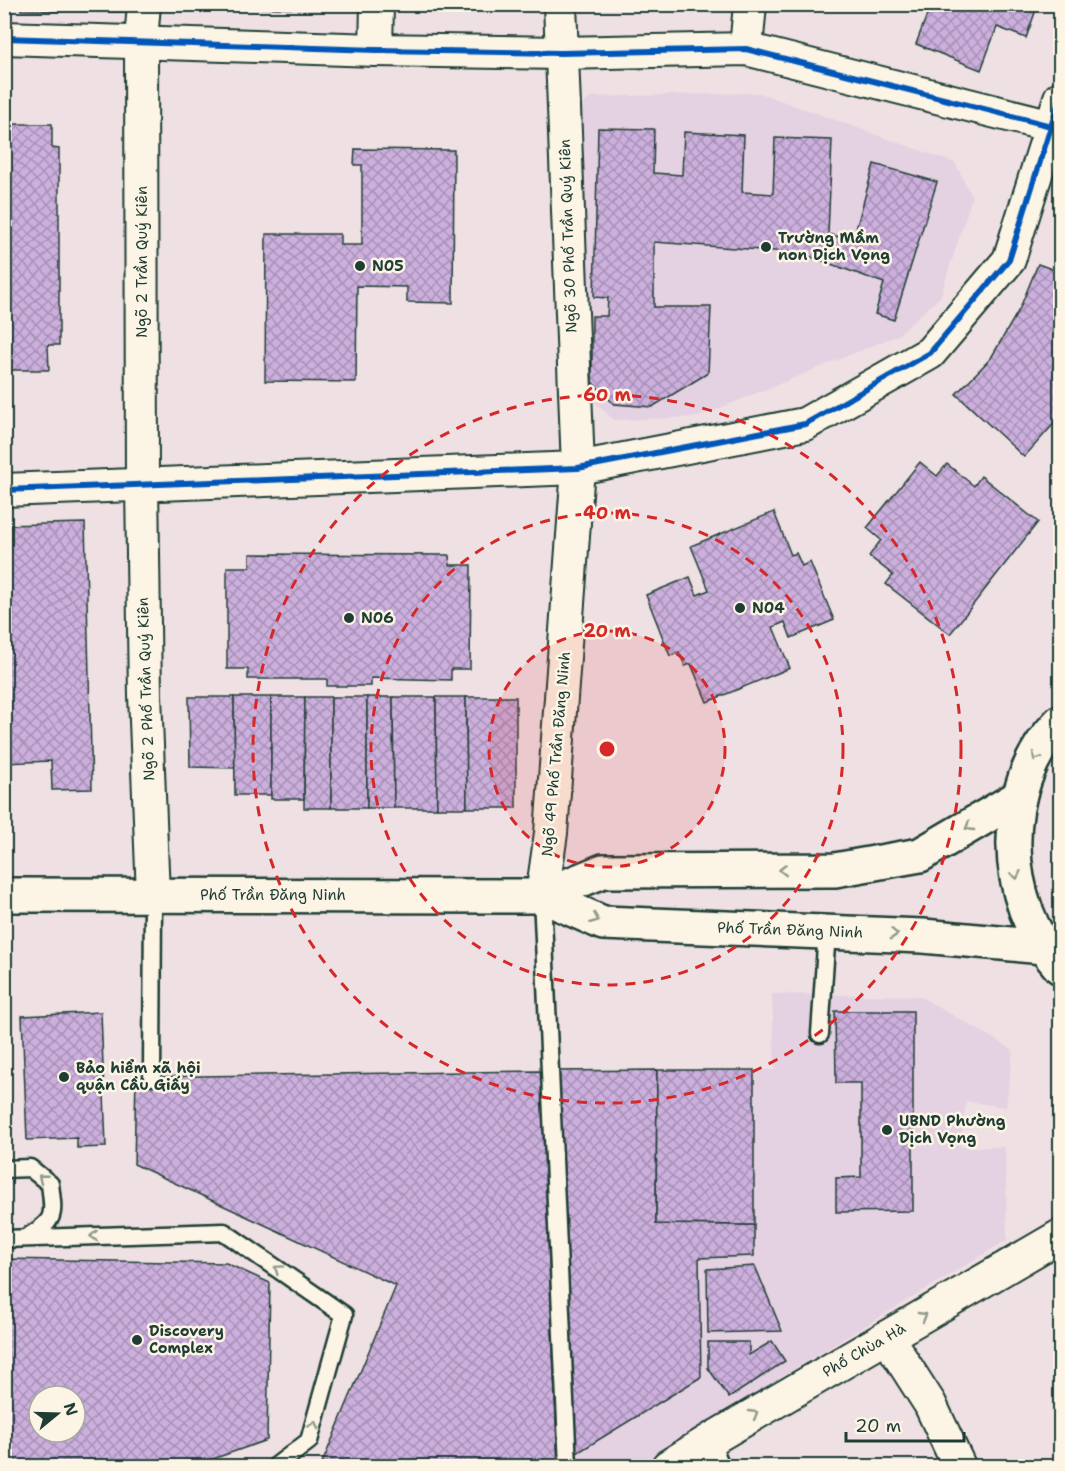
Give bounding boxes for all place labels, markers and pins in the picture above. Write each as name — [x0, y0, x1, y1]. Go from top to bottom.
place label: Trường Mầm non Dịch Vọng — [778, 228, 890, 265]
marker: Trường Mầm non Dịch Vọng — [759, 240, 773, 254]
place label: N05 — [372, 256, 404, 276]
marker: N05 — [353, 259, 367, 273]
place label: N04 — [752, 598, 785, 618]
marker: N04 — [733, 601, 747, 615]
place label: N06 — [361, 608, 394, 628]
marker: N06 — [342, 611, 356, 625]
centre of rings — [597, 739, 617, 759]
place label: Bảo hiểm xã hội quận Cầu Giấy — [76, 1058, 201, 1095]
marker: Bảo hiểm xã hội quận Cầu Giấy — [57, 1070, 71, 1084]
place label: UBND Phường Dịch Vọng — [899, 1111, 1006, 1148]
marker: UBND Phường Dịch Vọng — [880, 1123, 894, 1137]
place label: Discovery Complex — [149, 1321, 224, 1358]
marker: Discovery Complex — [130, 1333, 144, 1347]

